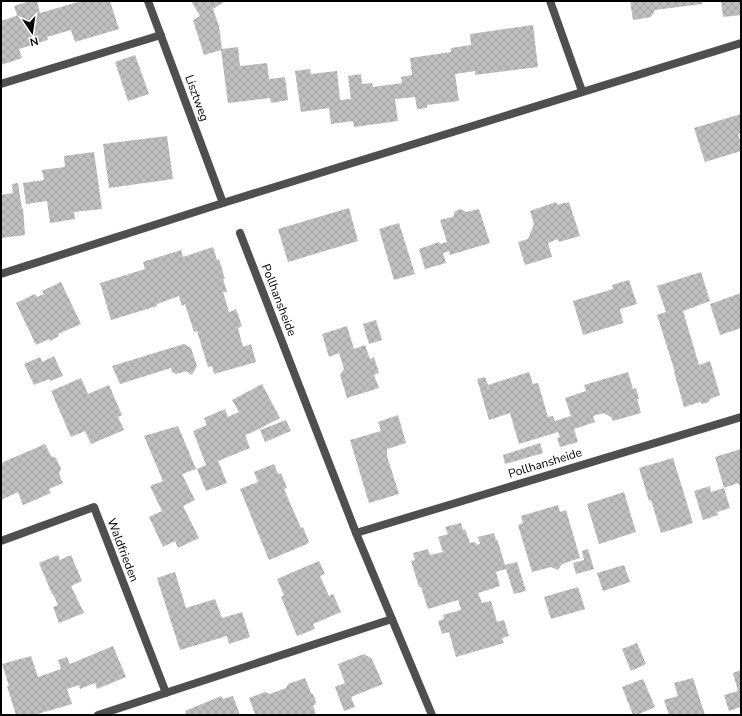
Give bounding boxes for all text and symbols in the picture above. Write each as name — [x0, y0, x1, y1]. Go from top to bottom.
north arrow — [12, 12, 52, 52]
text: N — [28, 33, 40, 49]
street label: Lisztweg — [181, 73, 213, 123]
street label: Pollhansheide — [258, 262, 300, 338]
street label: Pollhansheide — [506, 444, 584, 482]
street label: Waldfrieden — [104, 516, 142, 584]

